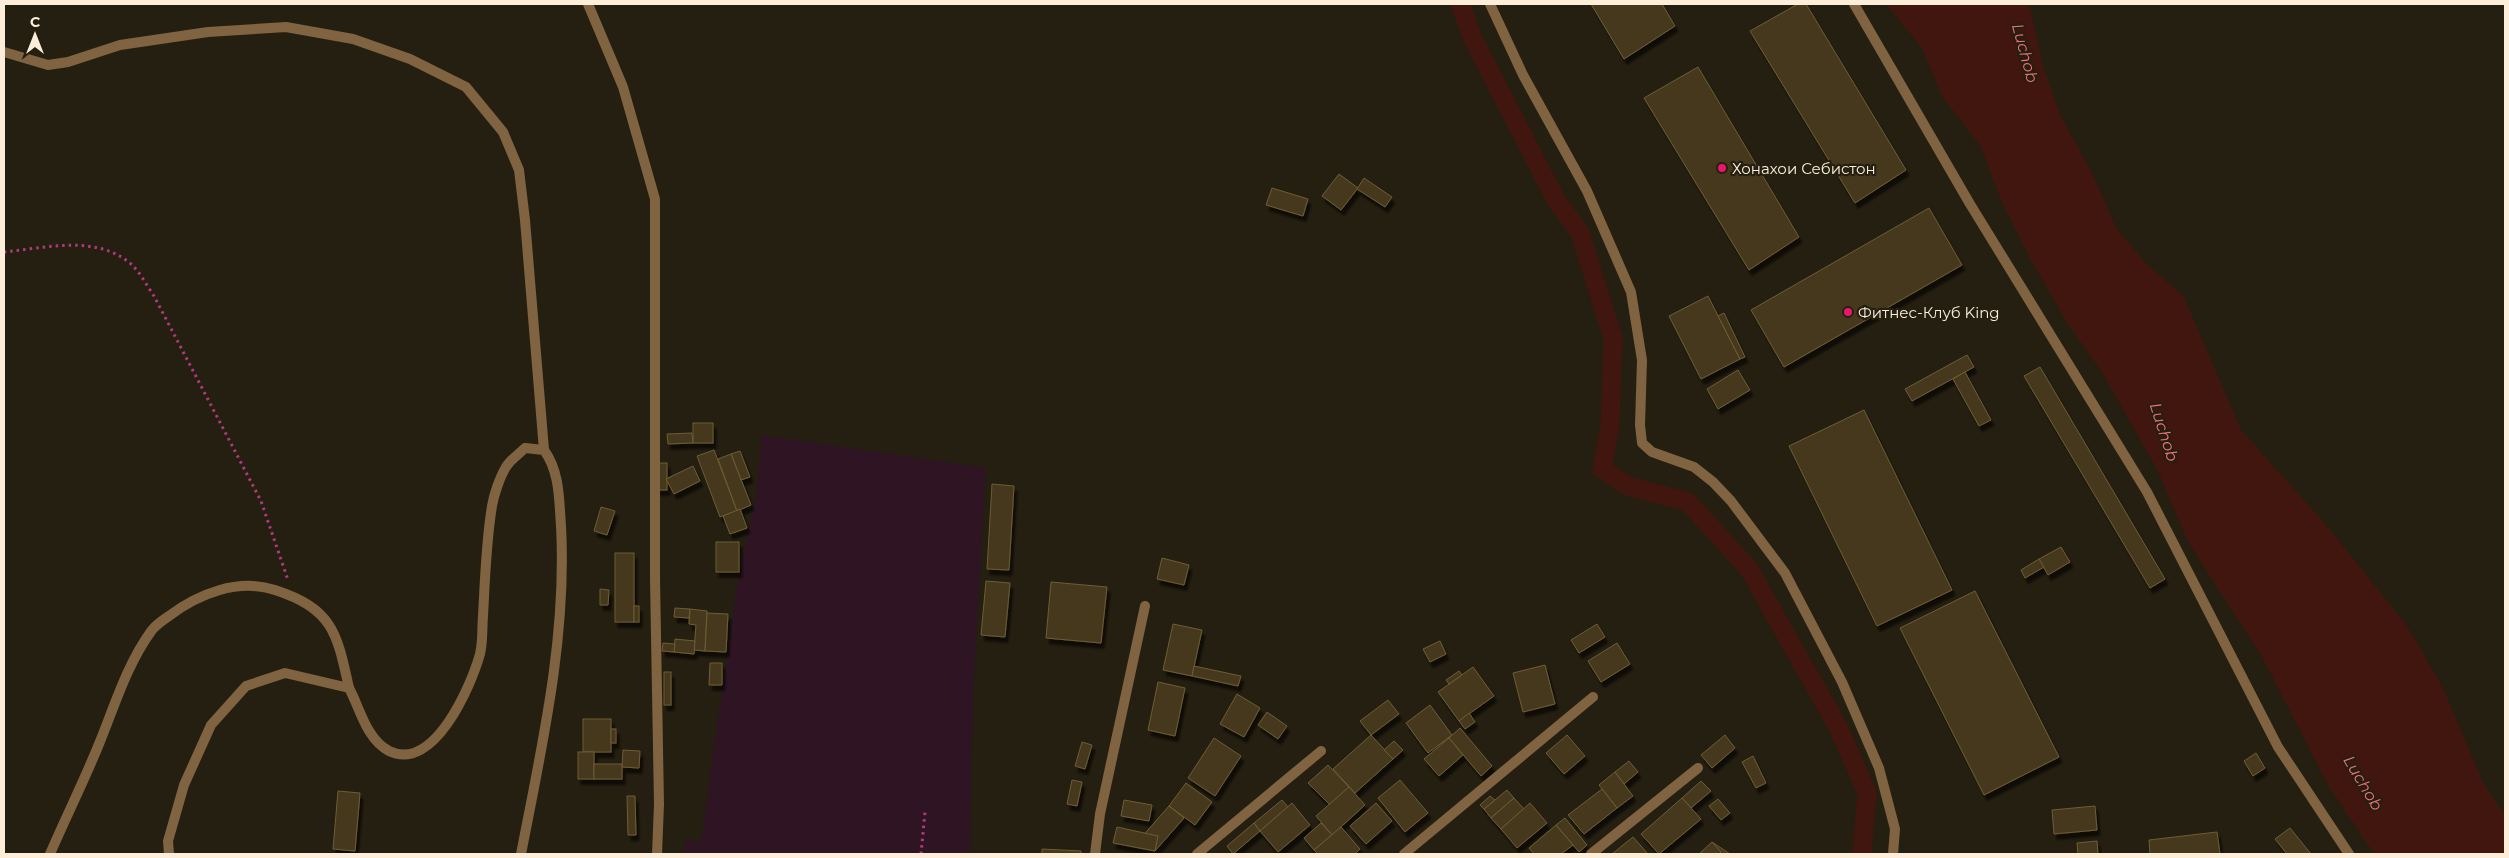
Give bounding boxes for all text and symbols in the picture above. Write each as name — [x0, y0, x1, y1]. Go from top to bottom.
north arrow — [10, 10, 60, 60]
text: С — [30, 13, 40, 31]
water label: Luchob — [2008, 21, 2042, 85]
place label: Хонахои Себистон — [1732, 159, 1876, 178]
marker: Хонахои Себистон — [1716, 162, 1728, 174]
place label: Фитнес-Клуб King — [1858, 303, 2000, 322]
marker: Фитнес-Клуб King — [1842, 306, 1854, 318]
water label: Luchob — [2146, 400, 2182, 464]
water label: Luchob — [2339, 752, 2387, 814]

